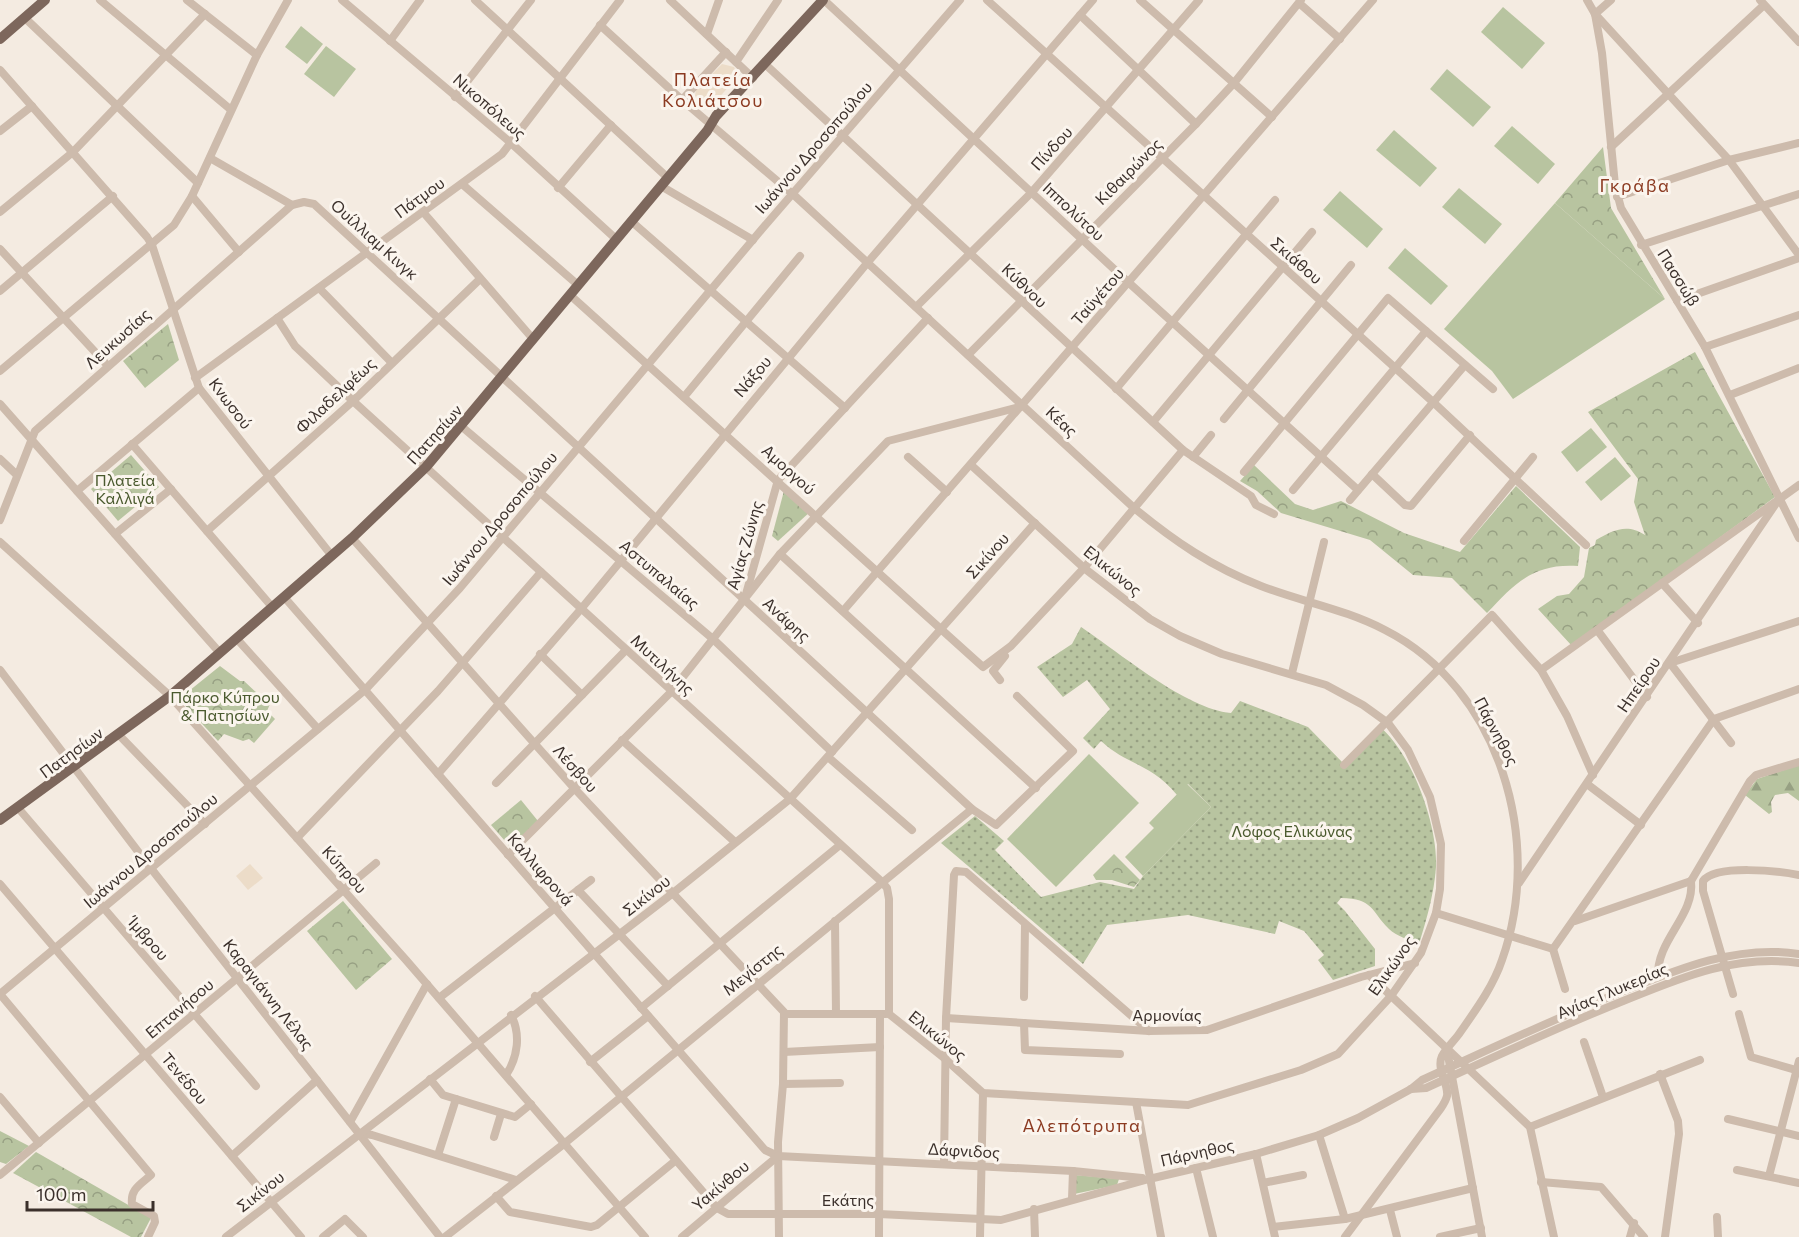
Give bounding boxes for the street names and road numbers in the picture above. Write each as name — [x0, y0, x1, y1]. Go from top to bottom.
street label: Νικοπόλεως — [450, 69, 530, 143]
street label: Ιωάννου Δροσοπούλου — [750, 77, 876, 217]
street label: Πίνδου — [1026, 122, 1076, 174]
street label: Κιθαιρώνος — [1091, 134, 1165, 208]
street label: Πάτμου — [390, 172, 448, 221]
street label: Ιππολύτου — [1039, 178, 1109, 244]
street label: Ουίλλιαμ Κινγκ — [328, 195, 423, 283]
street label: Σκιάθου — [1268, 233, 1327, 287]
street label: Πασσώβ — [1654, 245, 1704, 309]
street label: Κύθνου — [998, 259, 1052, 311]
street label: Ταϋγέτου — [1067, 263, 1127, 329]
street label: Λευκωσίας — [80, 304, 154, 372]
street label: Νάξου — [729, 352, 775, 400]
street label: Φιλαδελφέως — [291, 353, 379, 437]
street label: Κνωσού — [206, 374, 256, 432]
street label: Πατησίων — [402, 400, 466, 468]
street label: Κέας — [1042, 402, 1082, 440]
street label: Αμοργού — [758, 440, 820, 498]
street label: Ιωάννου Δροσοπούλου — [437, 447, 561, 589]
street label: Αγίας Ζώνης — [722, 498, 766, 592]
street label: Σικίνου — [962, 528, 1012, 582]
street label: Αστυπαλαίας — [616, 535, 704, 613]
street label: Ελικώνος — [1080, 541, 1146, 599]
street label: Ανάφης — [760, 593, 815, 645]
street label: Μυτιλήνης — [627, 630, 699, 698]
street label: Ηπείρου — [1613, 653, 1663, 715]
street label: Πάρνηθος — [1471, 693, 1523, 769]
street label: Πατησίων — [36, 723, 106, 781]
street label: Λέσβου — [550, 740, 602, 796]
street label: Ιωάννου Δροσοπούλου — [79, 788, 221, 912]
street label: Καλλιφρονά — [504, 829, 578, 909]
street label: Κύπρου — [319, 841, 371, 897]
street label: Σικίνου — [619, 871, 673, 919]
street label: Ίμβρου — [123, 911, 173, 964]
street label: Ελικώνος — [1364, 931, 1419, 999]
street label: Καραγιάννη Λέλας — [220, 935, 318, 1053]
street label: Μεγίστης — [718, 939, 786, 999]
street label: Αγίας Γλυκερίας — [1554, 958, 1670, 1022]
street label: Επτανήσου — [141, 974, 217, 1042]
street label: Αρμονίας — [1132, 1005, 1202, 1024]
street label: Ελικώνος — [905, 1006, 971, 1064]
street label: Τενέδου — [158, 1048, 212, 1108]
street label: Πάρνηθος — [1158, 1134, 1236, 1170]
street label: Δάφνιδος — [927, 1139, 1001, 1161]
street label: Υακίνθου — [688, 1156, 752, 1214]
street label: Σικίνου — [233, 1167, 287, 1215]
street label: Εκάτης — [822, 1190, 874, 1209]

